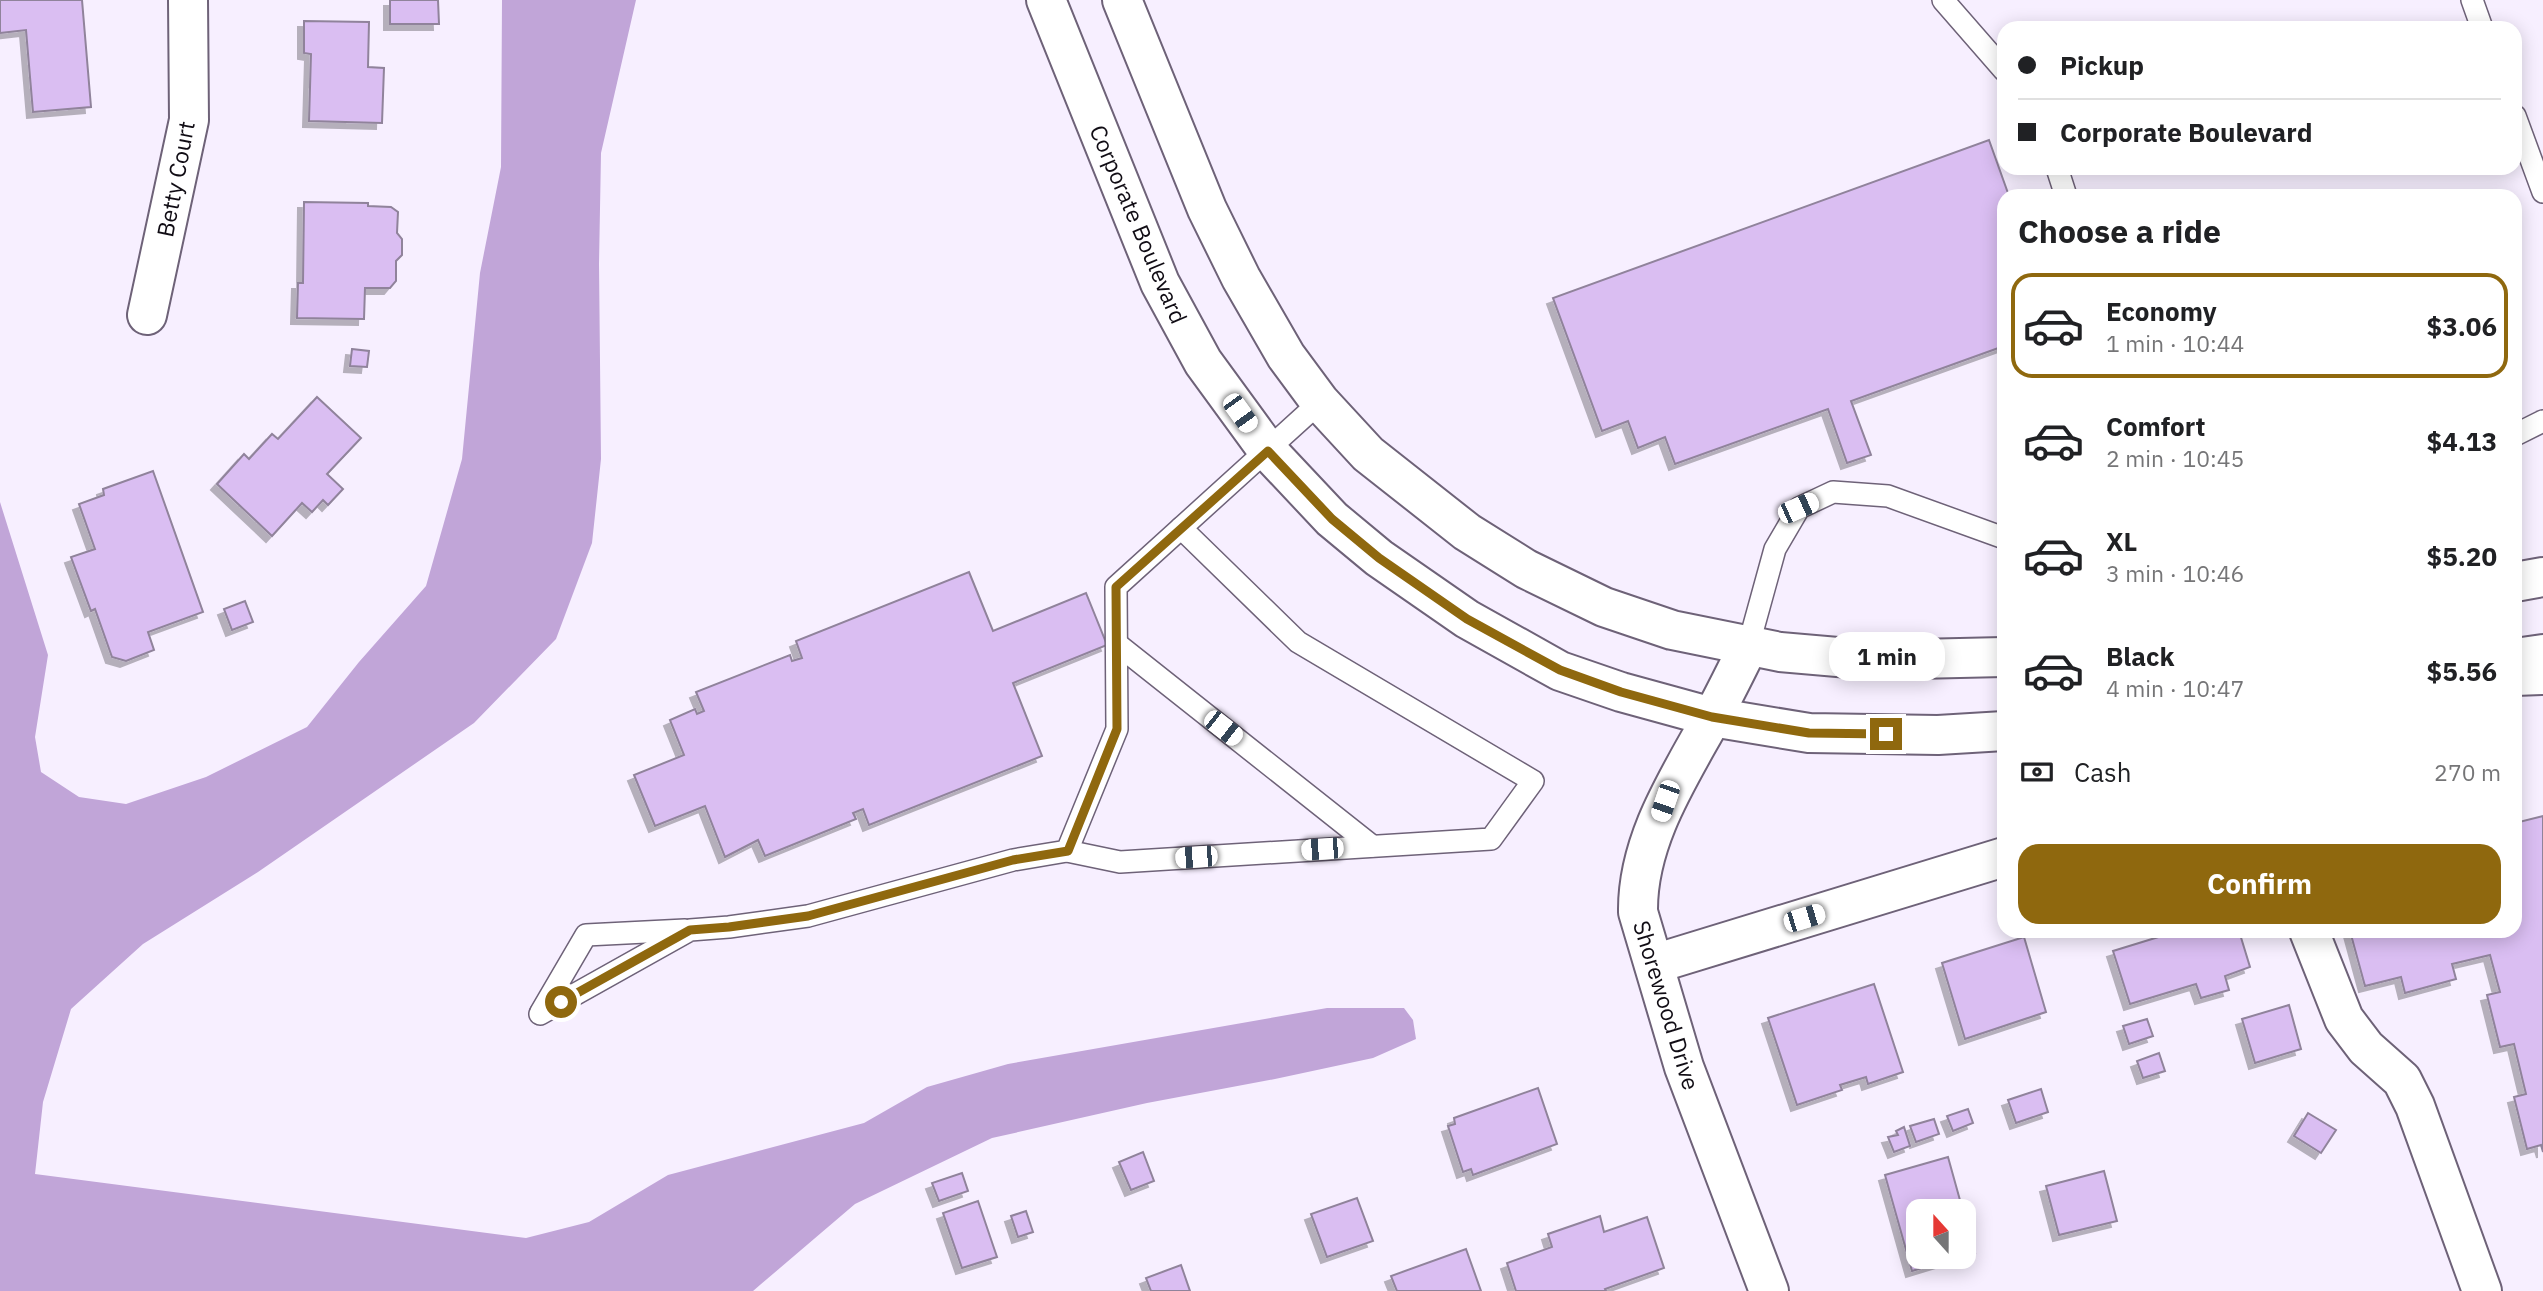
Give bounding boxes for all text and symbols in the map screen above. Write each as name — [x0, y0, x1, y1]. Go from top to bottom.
text: Pickup — [2060, 48, 2144, 82]
text: Corporate Boulevard — [2060, 115, 2312, 149]
street label: Betty Court — [149, 119, 201, 239]
street label: Corporate Boulevard — [1084, 120, 1194, 328]
text: Choose a ride — [2018, 210, 2221, 252]
icon: car — [2022, 294, 2085, 357]
text: Economy — [2106, 294, 2217, 328]
text: $3.06 — [2427, 309, 2497, 343]
text: 1 min · 10:44 — [2106, 328, 2244, 358]
car — [1220, 390, 1261, 436]
icon: car — [2022, 409, 2085, 472]
text: Comfort — [2106, 409, 2205, 443]
text: $4.13 — [2427, 424, 2497, 458]
text: 2 min · 10:45 — [2106, 443, 2244, 473]
car — [1775, 490, 1822, 526]
icon: car — [2022, 524, 2085, 587]
text: XL — [2106, 524, 2137, 558]
text: $5.20 — [2427, 539, 2497, 573]
text: 3 min · 10:46 — [2106, 558, 2244, 588]
callout: 1 min — [1828, 632, 1944, 682]
icon: car — [2022, 639, 2085, 702]
text: Black — [2106, 639, 2174, 673]
text: 1 min — [1857, 641, 1917, 671]
text: $5.56 — [2427, 654, 2497, 688]
text: 4 min · 10:47 — [2106, 673, 2244, 703]
car — [1200, 707, 1247, 749]
route end — [1870, 718, 1902, 750]
icon: cash — [2018, 753, 2056, 791]
text: Cash — [2074, 755, 2131, 789]
text: 270 m — [2434, 757, 2501, 787]
car — [1649, 778, 1682, 824]
car — [1301, 837, 1344, 861]
button: Confirm — [2018, 844, 2501, 924]
car — [1175, 845, 1218, 869]
car — [1781, 902, 1828, 934]
street label: Shorewood Drive — [1627, 917, 1707, 1093]
route start — [545, 986, 577, 1018]
north arrow — [1906, 1199, 1976, 1269]
map controls — [1906, 1199, 1976, 1269]

